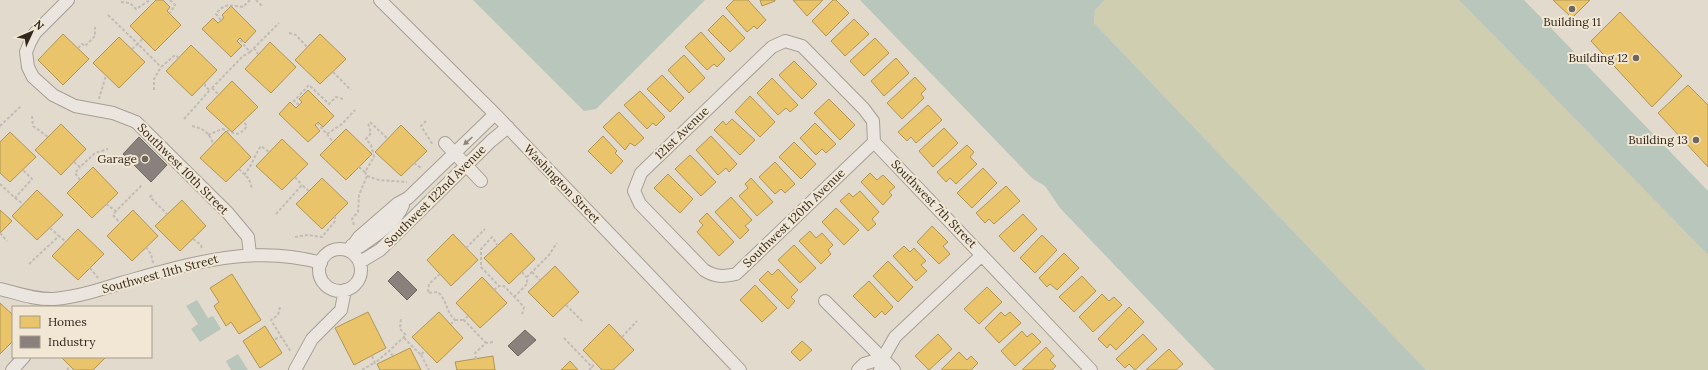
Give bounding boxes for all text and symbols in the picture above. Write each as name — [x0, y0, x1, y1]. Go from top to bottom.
marker: Building 11 — [1567, 4, 1577, 14]
north arrow — [12, 12, 52, 52]
place label: Building 11 — [1543, 14, 1601, 29]
text: N — [31, 17, 48, 33]
place label: Building 12 — [1568, 50, 1628, 65]
marker: Building 12 — [1631, 53, 1641, 63]
street label: 121st Avenue — [652, 103, 712, 162]
street label: Southwest 10th Street — [135, 120, 232, 218]
place label: Building 13 — [1628, 132, 1688, 147]
marker: Building 13 — [1691, 135, 1701, 145]
one-way arrow — [463, 136, 472, 145]
street label: Southwest 122nd Avenue — [381, 141, 489, 250]
street label: Washington Street — [521, 141, 604, 226]
place label: Garage — [97, 151, 137, 166]
marker: Garage — [140, 154, 150, 164]
street label: Southwest 7th Street — [888, 156, 981, 251]
street label: Southwest 120th Avenue — [739, 165, 848, 270]
street label: Southwest 11th Street — [100, 251, 220, 296]
legend — [12, 306, 152, 358]
text: Homes — [48, 314, 87, 329]
text: Industry — [48, 334, 96, 349]

